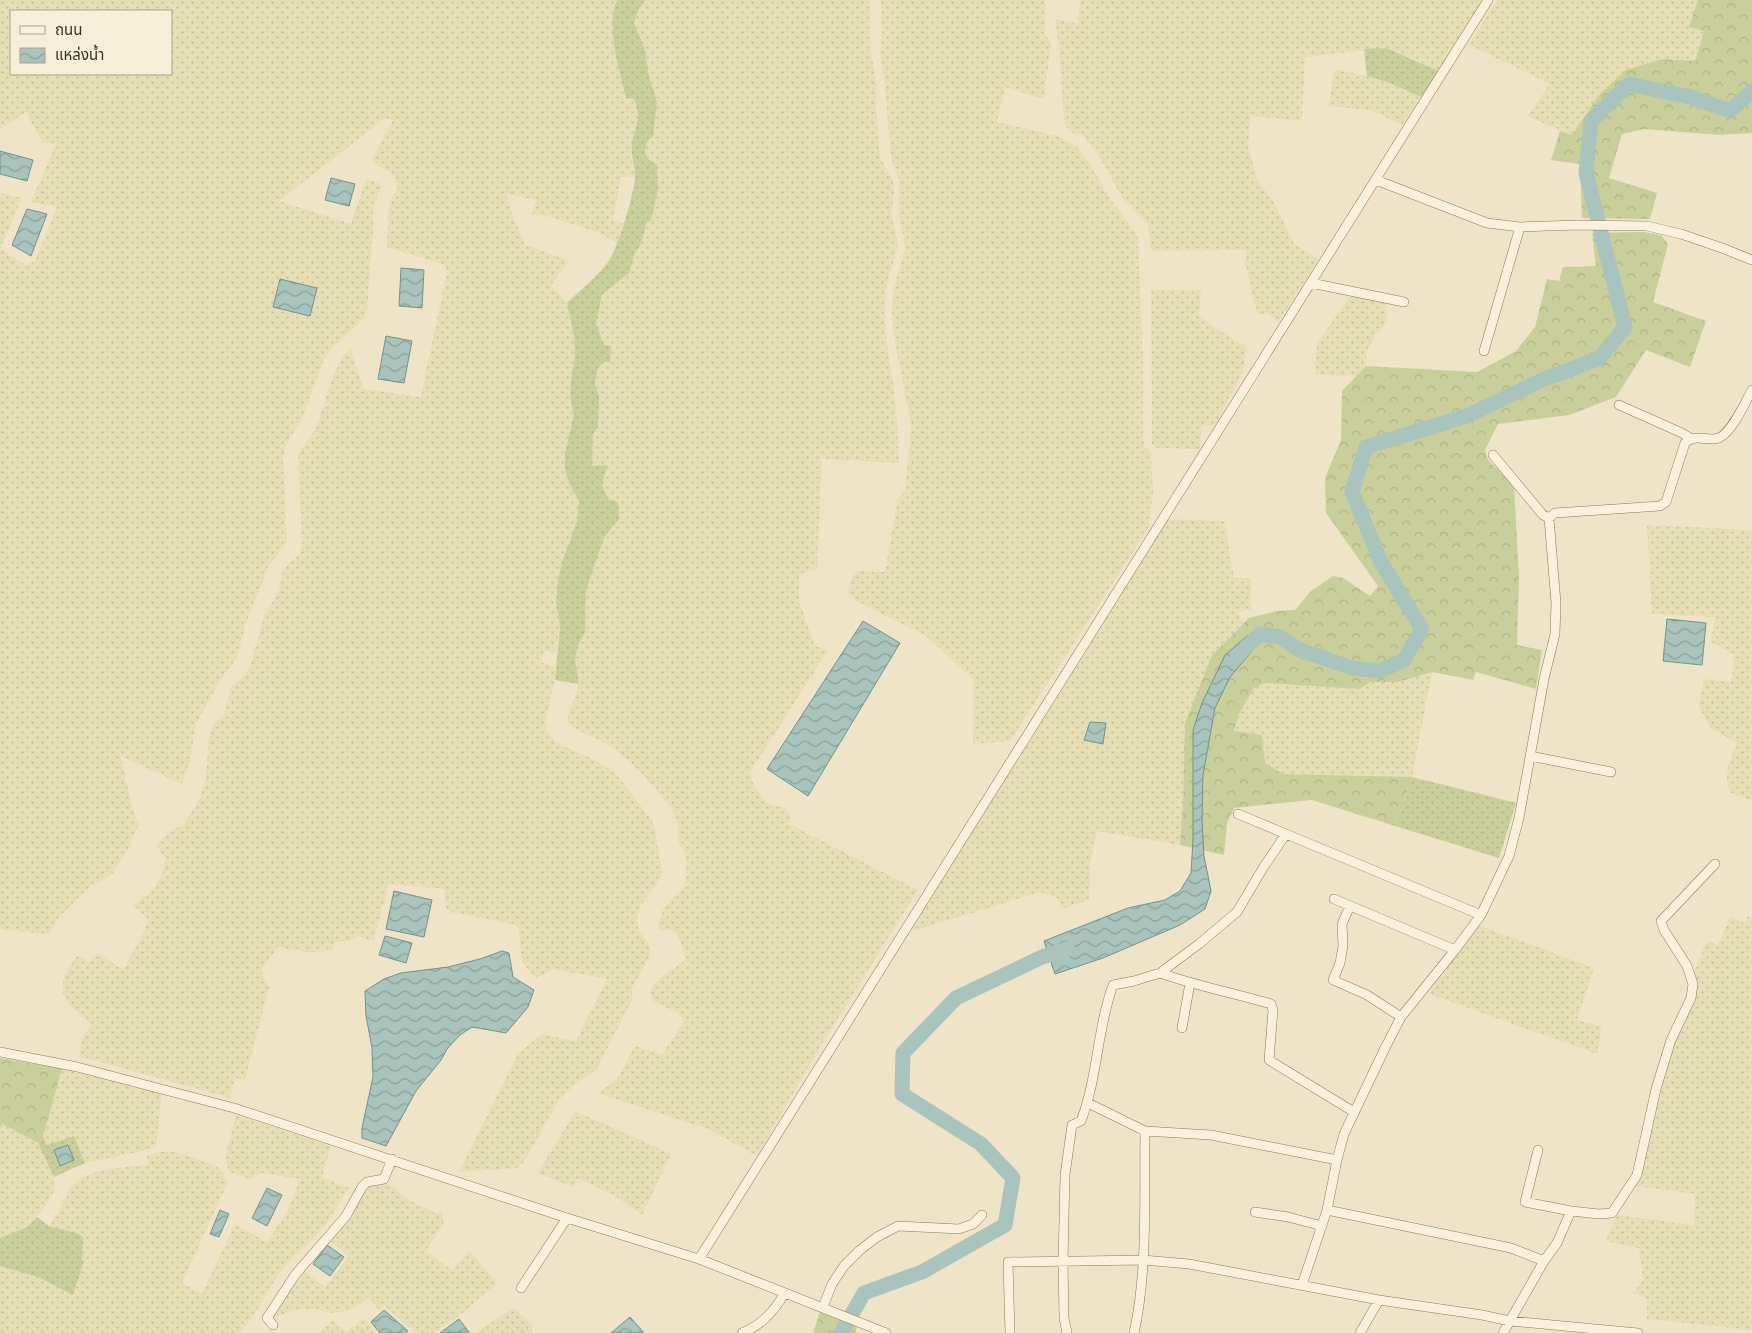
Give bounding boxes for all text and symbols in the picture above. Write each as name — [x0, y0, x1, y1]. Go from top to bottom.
legend — [10, 10, 172, 75]
text: ถนน — [55, 22, 82, 38]
text: แหล่งน้ำ — [55, 44, 104, 63]

